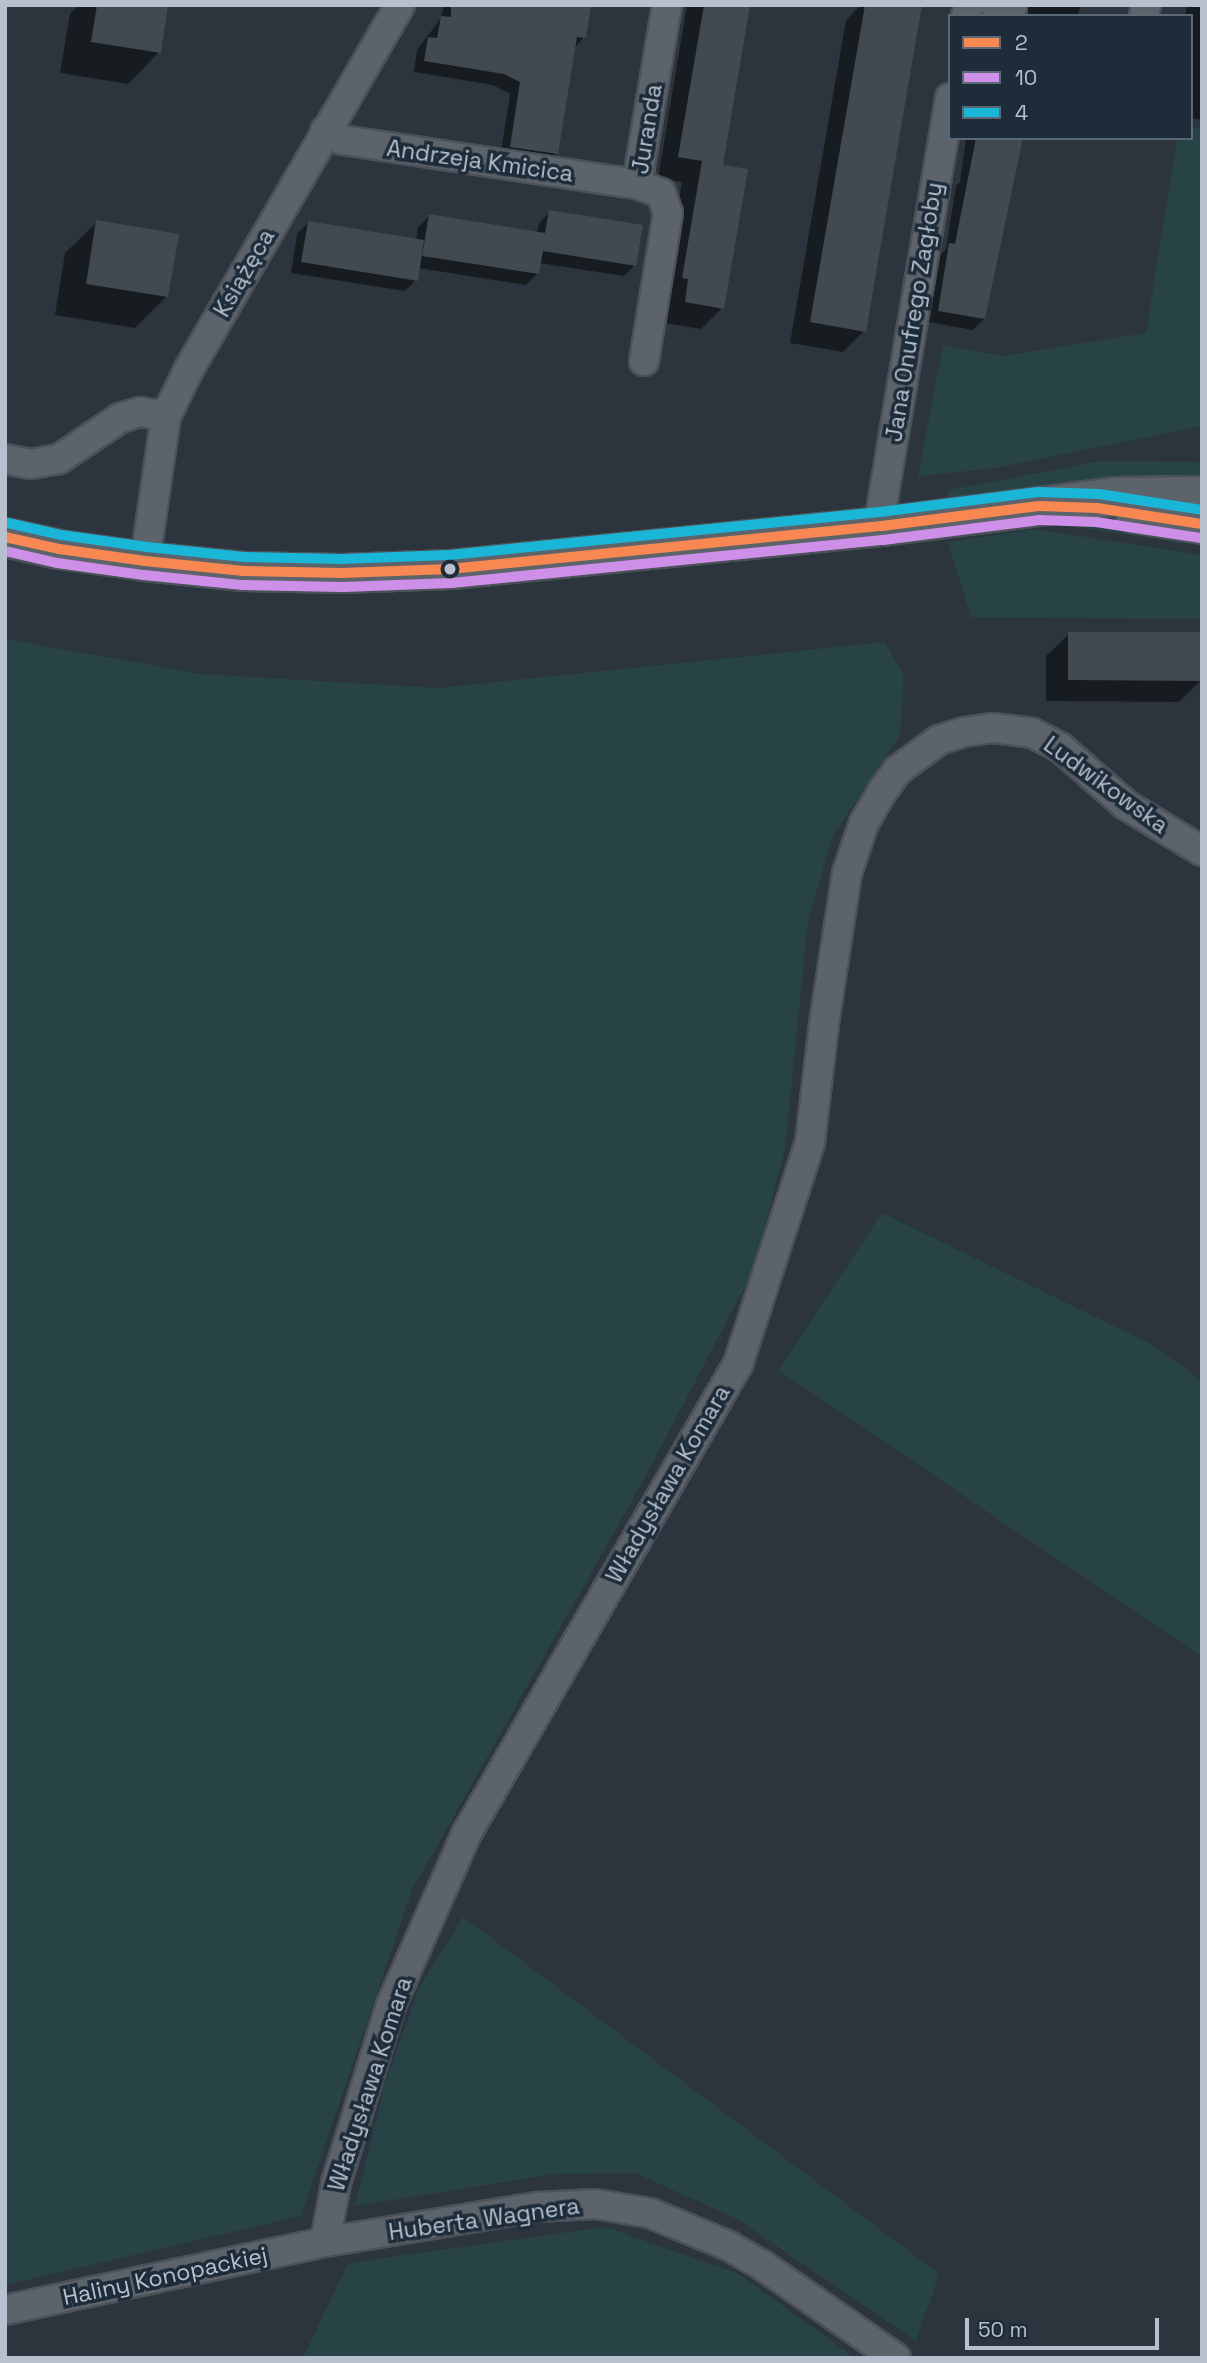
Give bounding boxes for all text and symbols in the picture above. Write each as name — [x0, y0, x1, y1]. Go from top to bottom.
legend — [948, 14, 1193, 140]
text: 2 — [1015, 29, 1028, 56]
text: 10 — [1015, 64, 1037, 91]
street label: Juranda — [626, 82, 668, 176]
text: 4 — [1015, 99, 1028, 126]
street label: Andrzeja Kmicica — [385, 134, 575, 188]
street label: Jana Onufrego Zagłoby — [880, 180, 948, 444]
street label: Książęca — [208, 224, 280, 322]
unlabelled marker — [443, 562, 457, 576]
street label: Ludwikowska — [1038, 731, 1174, 839]
street label: Władysława Komara — [600, 1380, 736, 1588]
street label: Władysława Komara — [322, 1973, 418, 2195]
street label: Huberta Wagnera — [387, 2192, 581, 2246]
street label: Haliny Konopackiej — [60, 2241, 270, 2311]
scale bar — [969, 2304, 1163, 2348]
text: 50 m — [978, 2316, 1028, 2343]

